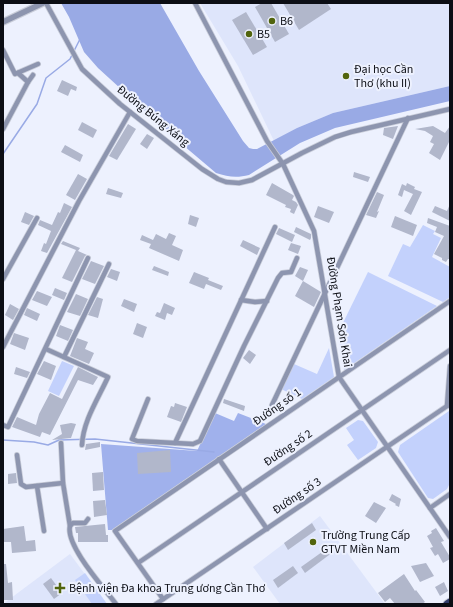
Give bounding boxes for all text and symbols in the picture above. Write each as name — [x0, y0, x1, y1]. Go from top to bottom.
place label: B6 — [280, 13, 293, 30]
marker: B6 — [267, 16, 277, 26]
place label: B5 — [257, 26, 270, 43]
marker: B5 — [244, 29, 254, 39]
place label: Đại học Cần Thơ (khu II) — [354, 61, 413, 92]
marker: Đại học Cần Thơ (khu II) — [341, 71, 351, 81]
street label: Đường Búng Xáng — [113, 81, 193, 151]
street label: Đường Phạm Sơn Khai — [322, 255, 356, 369]
street label: Đường số 1 — [249, 384, 305, 430]
street label: Đường số 2 — [260, 425, 316, 471]
street label: Đường số 3 — [269, 473, 325, 519]
place label: Trường Trung Cấp GTVT Miền Nam — [321, 527, 411, 558]
marker: Trường Trung Cấp GTVT Miền Nam — [308, 537, 318, 547]
place label: Bệnh viện Đa khoa Trung ương Cần Thơ — [69, 580, 266, 597]
marker: Bệnh viện Đa khoa Trung ương Cần Thơ — [54, 582, 66, 594]

